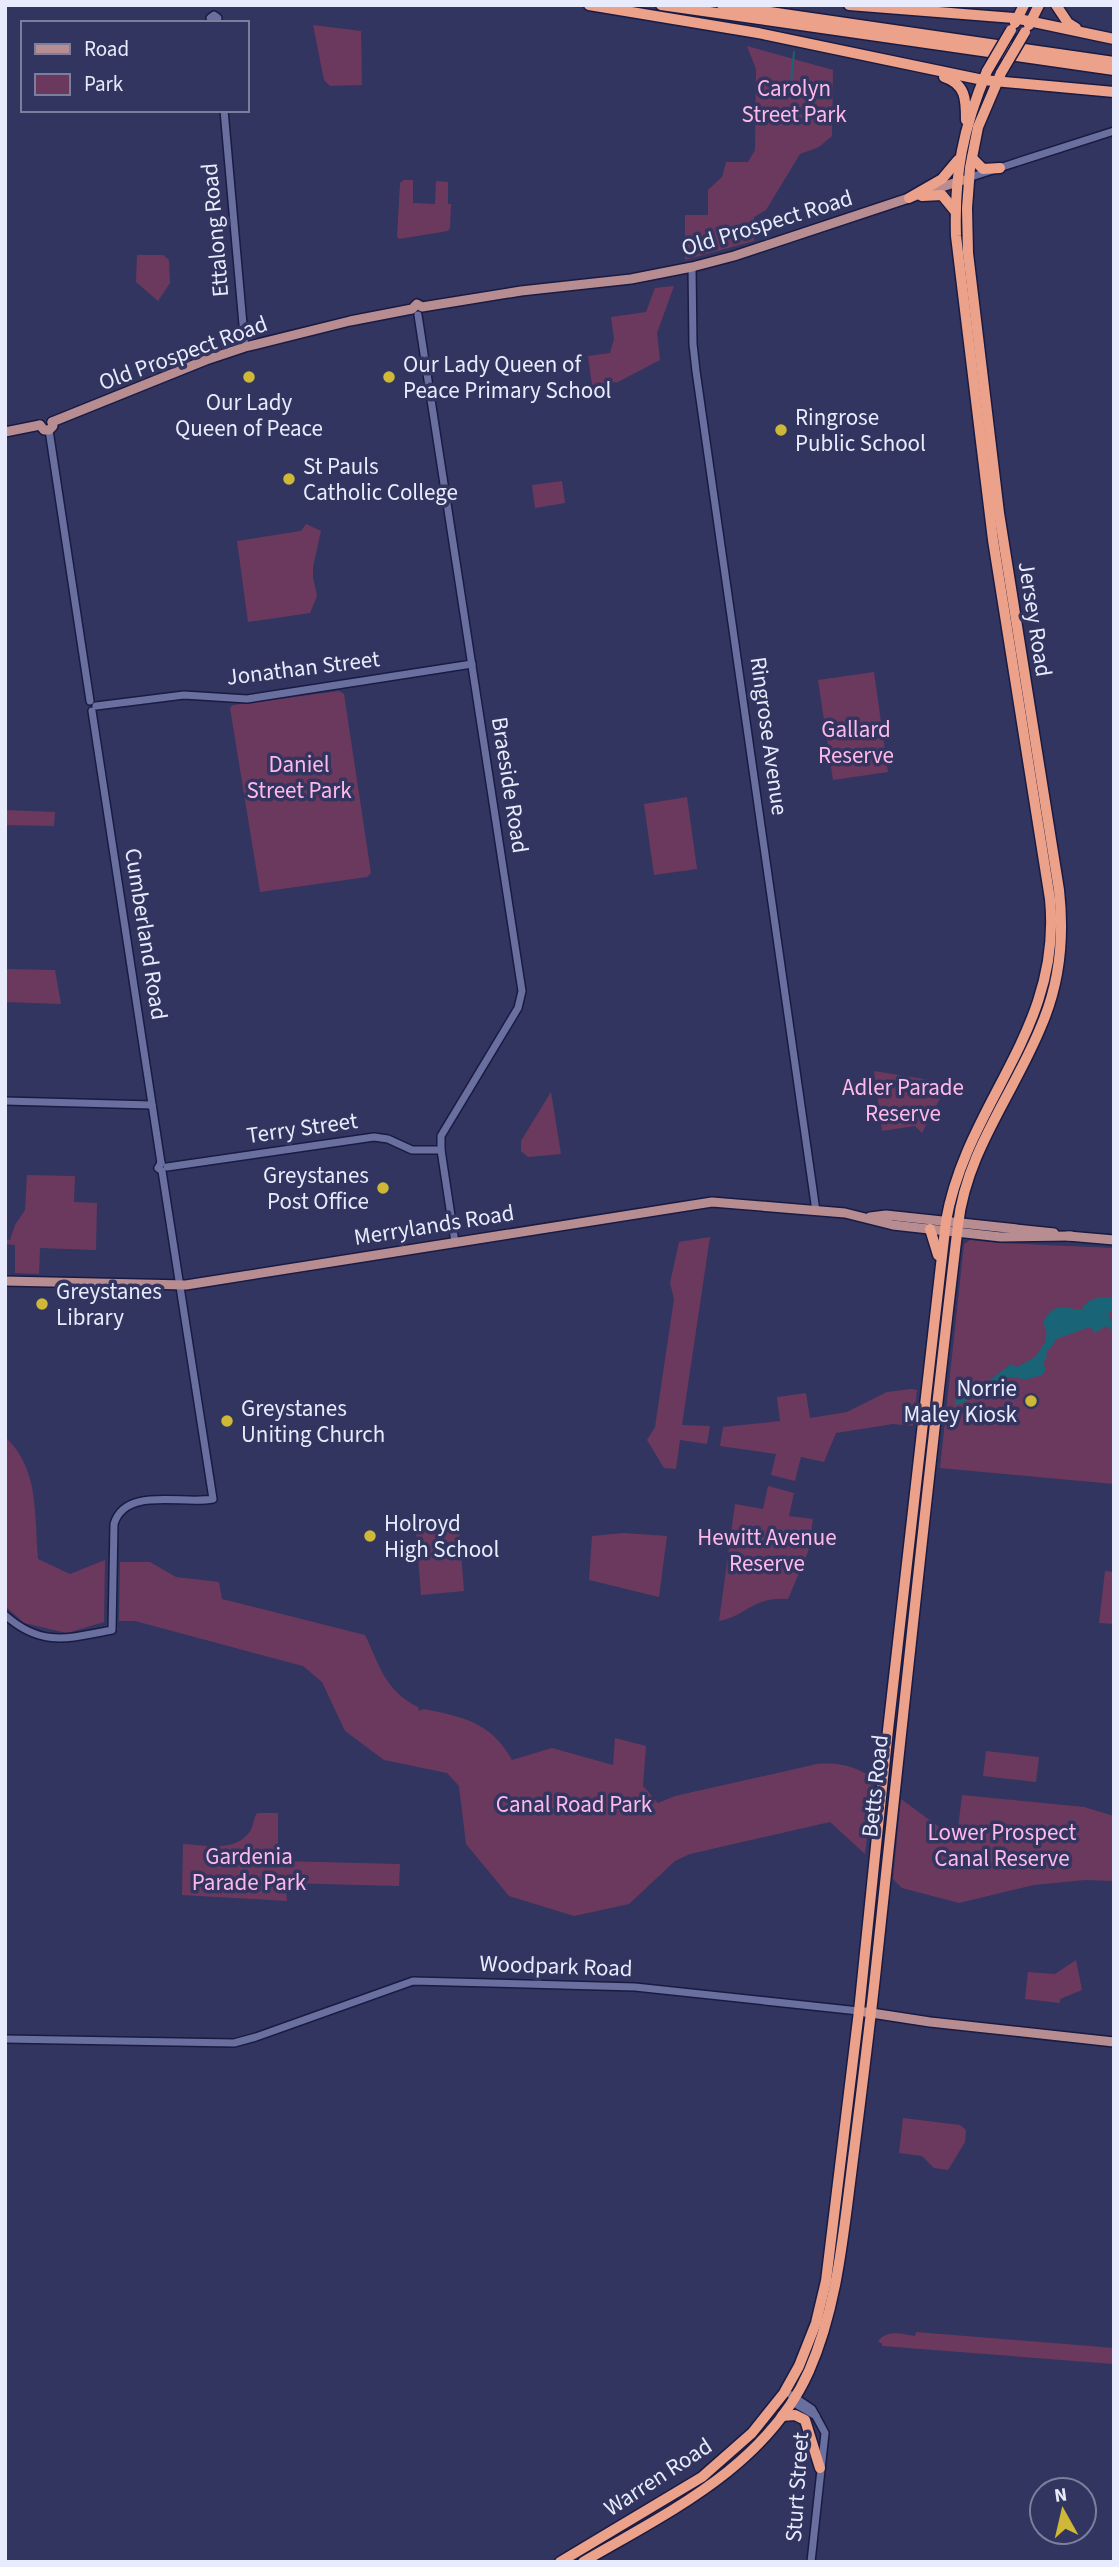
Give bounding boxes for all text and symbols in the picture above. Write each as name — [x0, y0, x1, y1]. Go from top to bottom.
legend — [21, 21, 248, 112]
text: Road — [84, 34, 129, 64]
text: Park — [84, 69, 124, 99]
park label: Carolyn Street Park — [741, 72, 847, 131]
street label: Ettalong Road — [193, 162, 237, 298]
street label: Old Prospect Road — [677, 181, 857, 265]
street label: Old Prospect Road — [94, 307, 272, 399]
place label: Our Lady Queen of Peace Primary School — [403, 348, 611, 407]
marker: Our Lady Queen of Peace — [241, 369, 257, 385]
marker: Our Lady Queen of Peace Primary School — [381, 369, 397, 385]
place label: Our Lady Queen of Peace — [175, 386, 323, 445]
place label: Ringrose Public School — [795, 401, 926, 460]
marker: Ringrose Public School — [773, 422, 789, 438]
place label: St Pauls Catholic College — [303, 450, 458, 509]
marker: St Pauls Catholic College — [281, 471, 297, 487]
street label: Jersey Road — [1010, 559, 1060, 679]
street label: Jonathan Street — [225, 642, 382, 694]
street label: Ringrose Avenue — [742, 655, 796, 817]
park label: Gallard Reserve — [818, 713, 894, 772]
street label: Braeside Road — [483, 715, 537, 855]
park label: Daniel Street Park — [246, 748, 352, 807]
street label: Cumberland Road — [116, 846, 176, 1022]
park label: Adler Parade Reserve — [842, 1071, 964, 1130]
street label: Terry Street — [244, 1104, 360, 1152]
place label: Greystanes Post Office — [263, 1159, 369, 1218]
marker: Greystanes Post Office — [375, 1180, 391, 1196]
street label: Merrylands Road — [352, 1196, 516, 1254]
place label: Greystanes Library — [56, 1275, 162, 1334]
marker: Greystanes Library — [34, 1296, 50, 1312]
place label: Norrie Maley Kiosk — [904, 1372, 1018, 1431]
place label: Greystanes Uniting Church — [241, 1392, 385, 1451]
marker: Norrie Maley Kiosk — [1023, 1393, 1039, 1409]
marker: Greystanes Uniting Church — [219, 1413, 235, 1429]
place label: Holroyd High School — [384, 1507, 499, 1566]
park label: Hewitt Avenue Reserve — [697, 1521, 837, 1580]
marker: Holroyd High School — [362, 1528, 378, 1544]
street label: Betts Road — [853, 1733, 897, 1839]
park label: Canal Road Park — [496, 1788, 653, 1821]
park label: Lower Prospect Canal Reserve — [928, 1816, 1077, 1875]
park label: Gardenia Parade Park — [192, 1840, 307, 1899]
street label: Woodpark Road — [479, 1947, 633, 1985]
street label: Warren Road — [597, 2430, 719, 2524]
street label: Sturt Street — [777, 2431, 817, 2543]
north arrow — [1028, 2476, 1098, 2546]
text: N — [1053, 2481, 1069, 2510]

